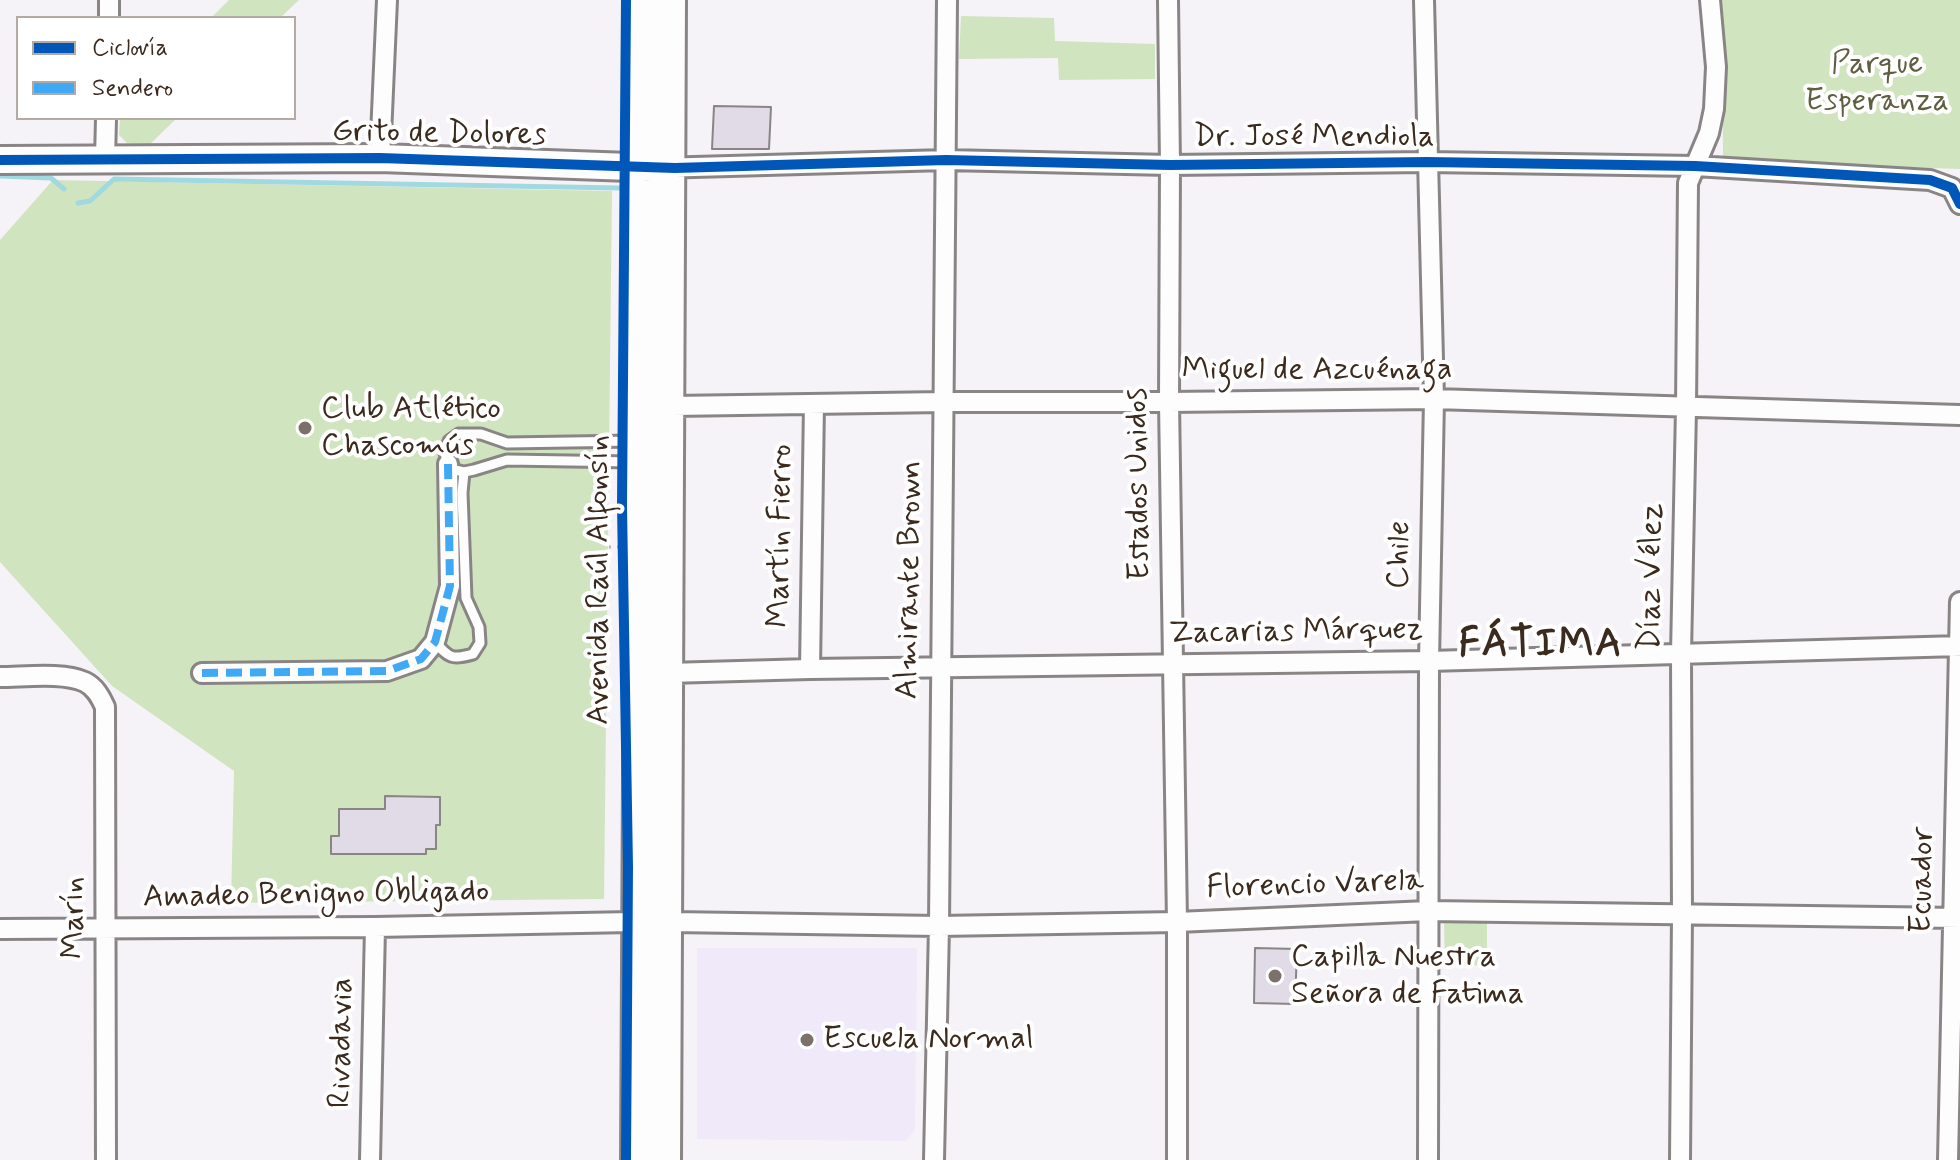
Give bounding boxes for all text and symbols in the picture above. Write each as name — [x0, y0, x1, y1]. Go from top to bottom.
legend — [16, 16, 296, 120]
text: Ciclovía — [92, 33, 168, 64]
park label: Parque Esperanza — [1805, 46, 1949, 121]
text: Sendero — [92, 73, 173, 104]
street label: Grito de Dolores — [331, 114, 547, 156]
street label: Dr. José Mendiola — [1193, 119, 1435, 157]
street label: Miguel de Azcuénaga — [1182, 352, 1452, 390]
street label: Estados Unidos — [1119, 387, 1161, 581]
place label: Club Atlético Chascomús — [321, 391, 501, 466]
marker: Club Atlético Chascomús — [296, 419, 314, 437]
street label: Avenida Raúl Alfonsín — [581, 435, 619, 725]
street label: Martín Fierro — [761, 444, 803, 628]
street label: Almirante Brown — [890, 460, 932, 700]
street label: Díaz Vélez — [1633, 503, 1673, 651]
street label: Chile — [1381, 520, 1421, 590]
street label: Zacarias Márquez — [1169, 612, 1423, 654]
district label: FÁTIMA — [1458, 623, 1624, 671]
street label: Ecuador — [1904, 826, 1944, 934]
street label: Florencio Varela — [1206, 863, 1424, 909]
street label: Amadeo Benigno Obligado — [143, 874, 489, 918]
street label: Marín — [56, 877, 94, 959]
place label: Capilla Nuestra Señora de Fatima — [1291, 939, 1524, 1014]
marker: Capilla Nuestra Señora de Fatima — [1266, 967, 1284, 985]
street label: Rivadavia — [323, 977, 363, 1109]
place label: Escuela Normal — [823, 1021, 1034, 1059]
marker: Escuela Normal — [798, 1031, 816, 1049]

